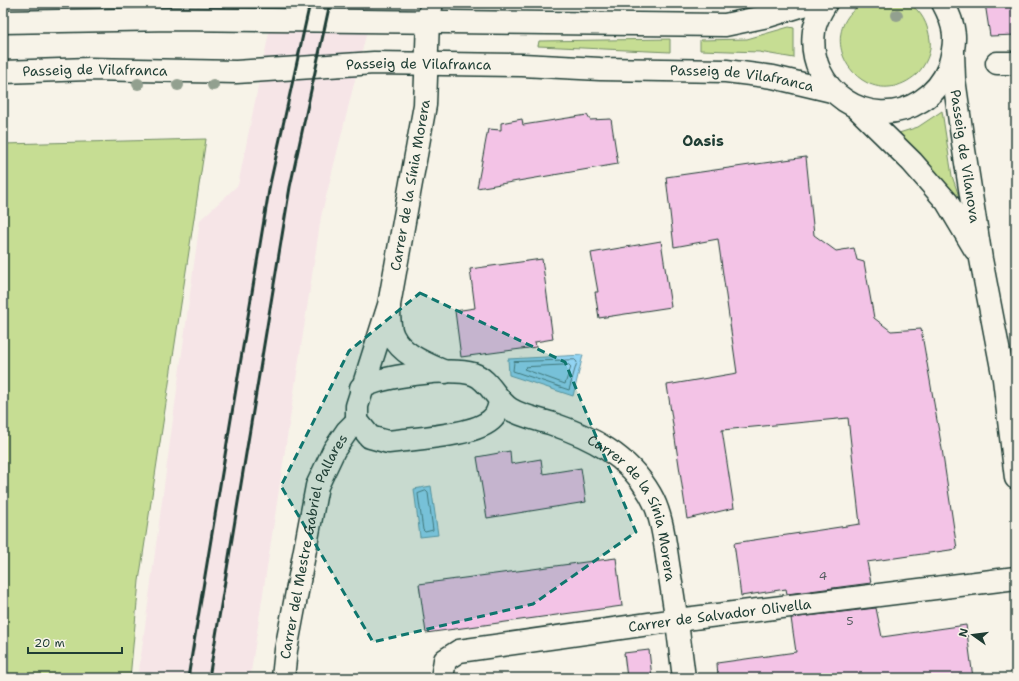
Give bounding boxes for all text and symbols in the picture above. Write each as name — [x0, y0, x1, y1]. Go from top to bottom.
street label: Passeig de Vilafranca — [345, 54, 492, 74]
street label: Passeig de Vilafranca — [22, 60, 168, 80]
street label: Passeig de Vilafranca — [670, 61, 816, 95]
street label: Passeig de Vilanova — [947, 88, 984, 224]
street label: Carrer de la Sínia Morera — [386, 98, 434, 272]
district label: Oasis — [682, 131, 724, 151]
street label: Carrer del Mestre Gabriel Pallares — [276, 430, 352, 660]
street label: Carrer de la Sínia Morera — [584, 431, 680, 583]
house number: 4 — [819, 568, 827, 584]
street label: Carrer de Salvador Olivella — [627, 594, 812, 636]
house number: 5 — [846, 613, 854, 629]
north arrow — [953, 615, 993, 655]
text: N — [955, 626, 972, 639]
scale bar — [28, 629, 122, 655]
text: 20 m — [34, 635, 65, 651]

